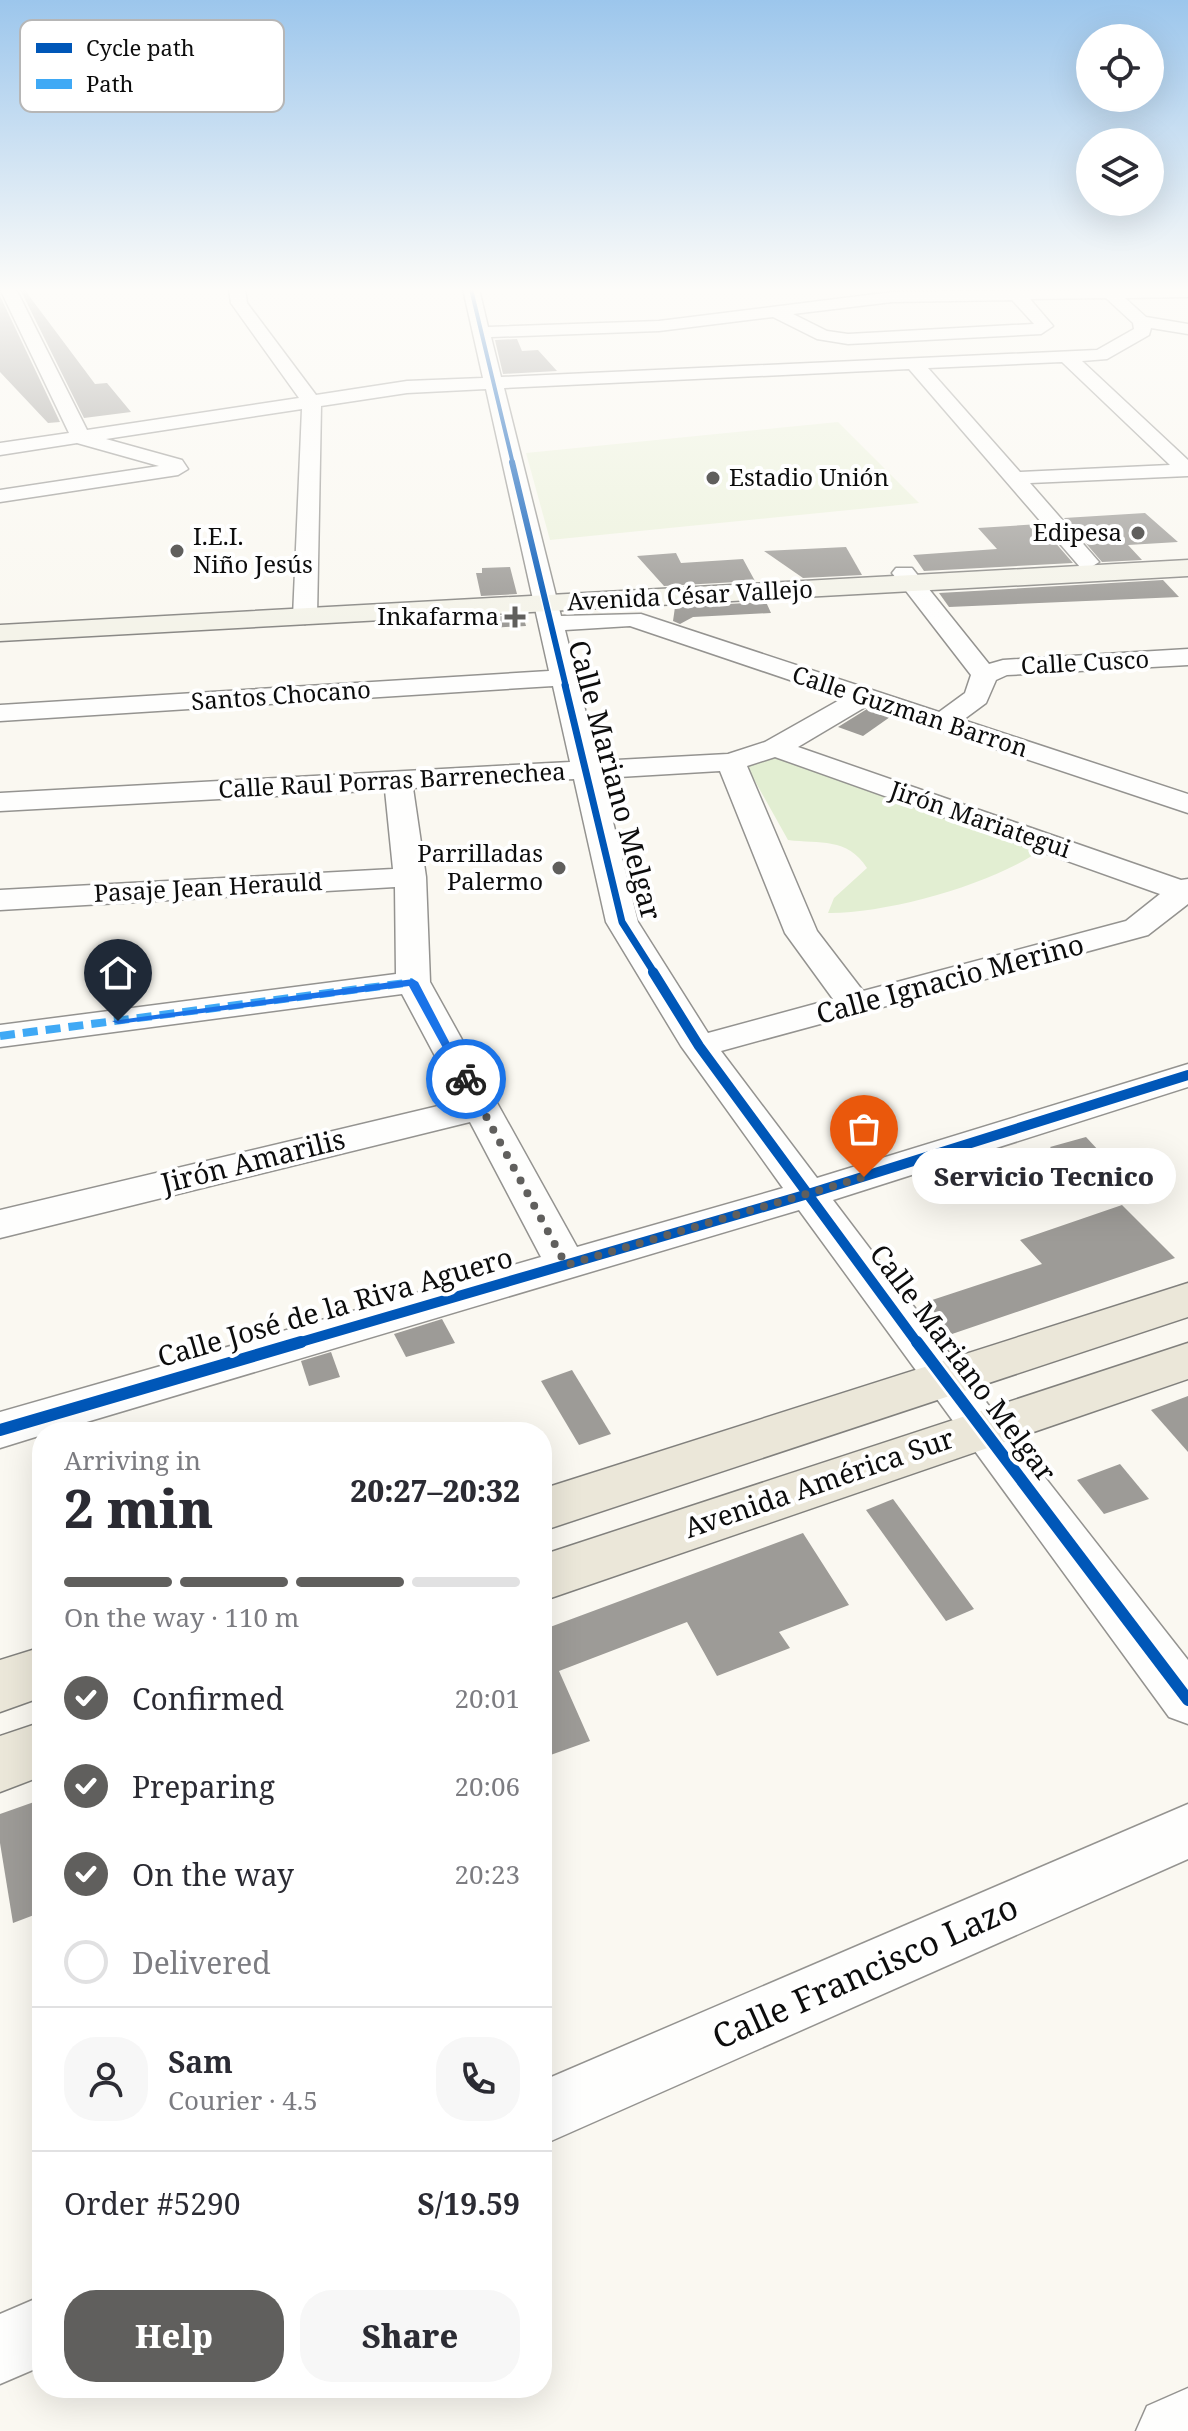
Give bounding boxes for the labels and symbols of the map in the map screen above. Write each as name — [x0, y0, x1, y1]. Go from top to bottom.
legend — [20, 20, 284, 112]
text: Cycle path — [86, 32, 195, 62]
text: Path — [86, 68, 133, 98]
place label: Estadio Unión — [729, 460, 889, 493]
marker: Estadio Unión — [704, 469, 722, 487]
place label: Edipesa — [1033, 515, 1122, 548]
place label: I.E.I. Niño Jesús — [193, 519, 313, 580]
marker: Edipesa — [1129, 524, 1147, 542]
marker: I.E.I. Niño Jesús — [168, 542, 186, 560]
street label: Avenida César Vallejo — [566, 572, 814, 617]
place label: Inkafarma — [377, 599, 499, 632]
marker: Inkafarma — [506, 608, 524, 626]
street label: Calle Mariano Melgar — [560, 636, 672, 924]
street label: Calle Cusco — [1020, 642, 1150, 681]
street label: Calle Guzman Barron — [788, 657, 1032, 764]
street label: Santos Chocano — [190, 672, 372, 717]
street label: Calle Raul Porras Barrenechea — [217, 754, 566, 805]
street label: Jirón Mariategui — [885, 772, 1075, 865]
place label: Parrilladas Palermo — [417, 836, 543, 897]
marker: Parrilladas Palermo — [550, 859, 568, 877]
street label: Pasaje Jean Herauld — [93, 864, 323, 909]
street label: Calle Ignacio Merino — [812, 924, 1088, 1032]
pin — [84, 939, 152, 1021]
courier — [426, 1039, 506, 1119]
pin — [830, 1095, 898, 1177]
street label: Jirón Amarilis — [156, 1119, 349, 1201]
callout: Servicio Tecnico — [912, 1149, 1176, 1205]
street label: Calle Mariano Melgar — [862, 1236, 1066, 1489]
street label: Calle José de la Riva Aguero — [153, 1237, 517, 1375]
street label: Avenida América Sur — [679, 1418, 959, 1546]
street label: Calle Francisco Lazo — [704, 1883, 1025, 2059]

